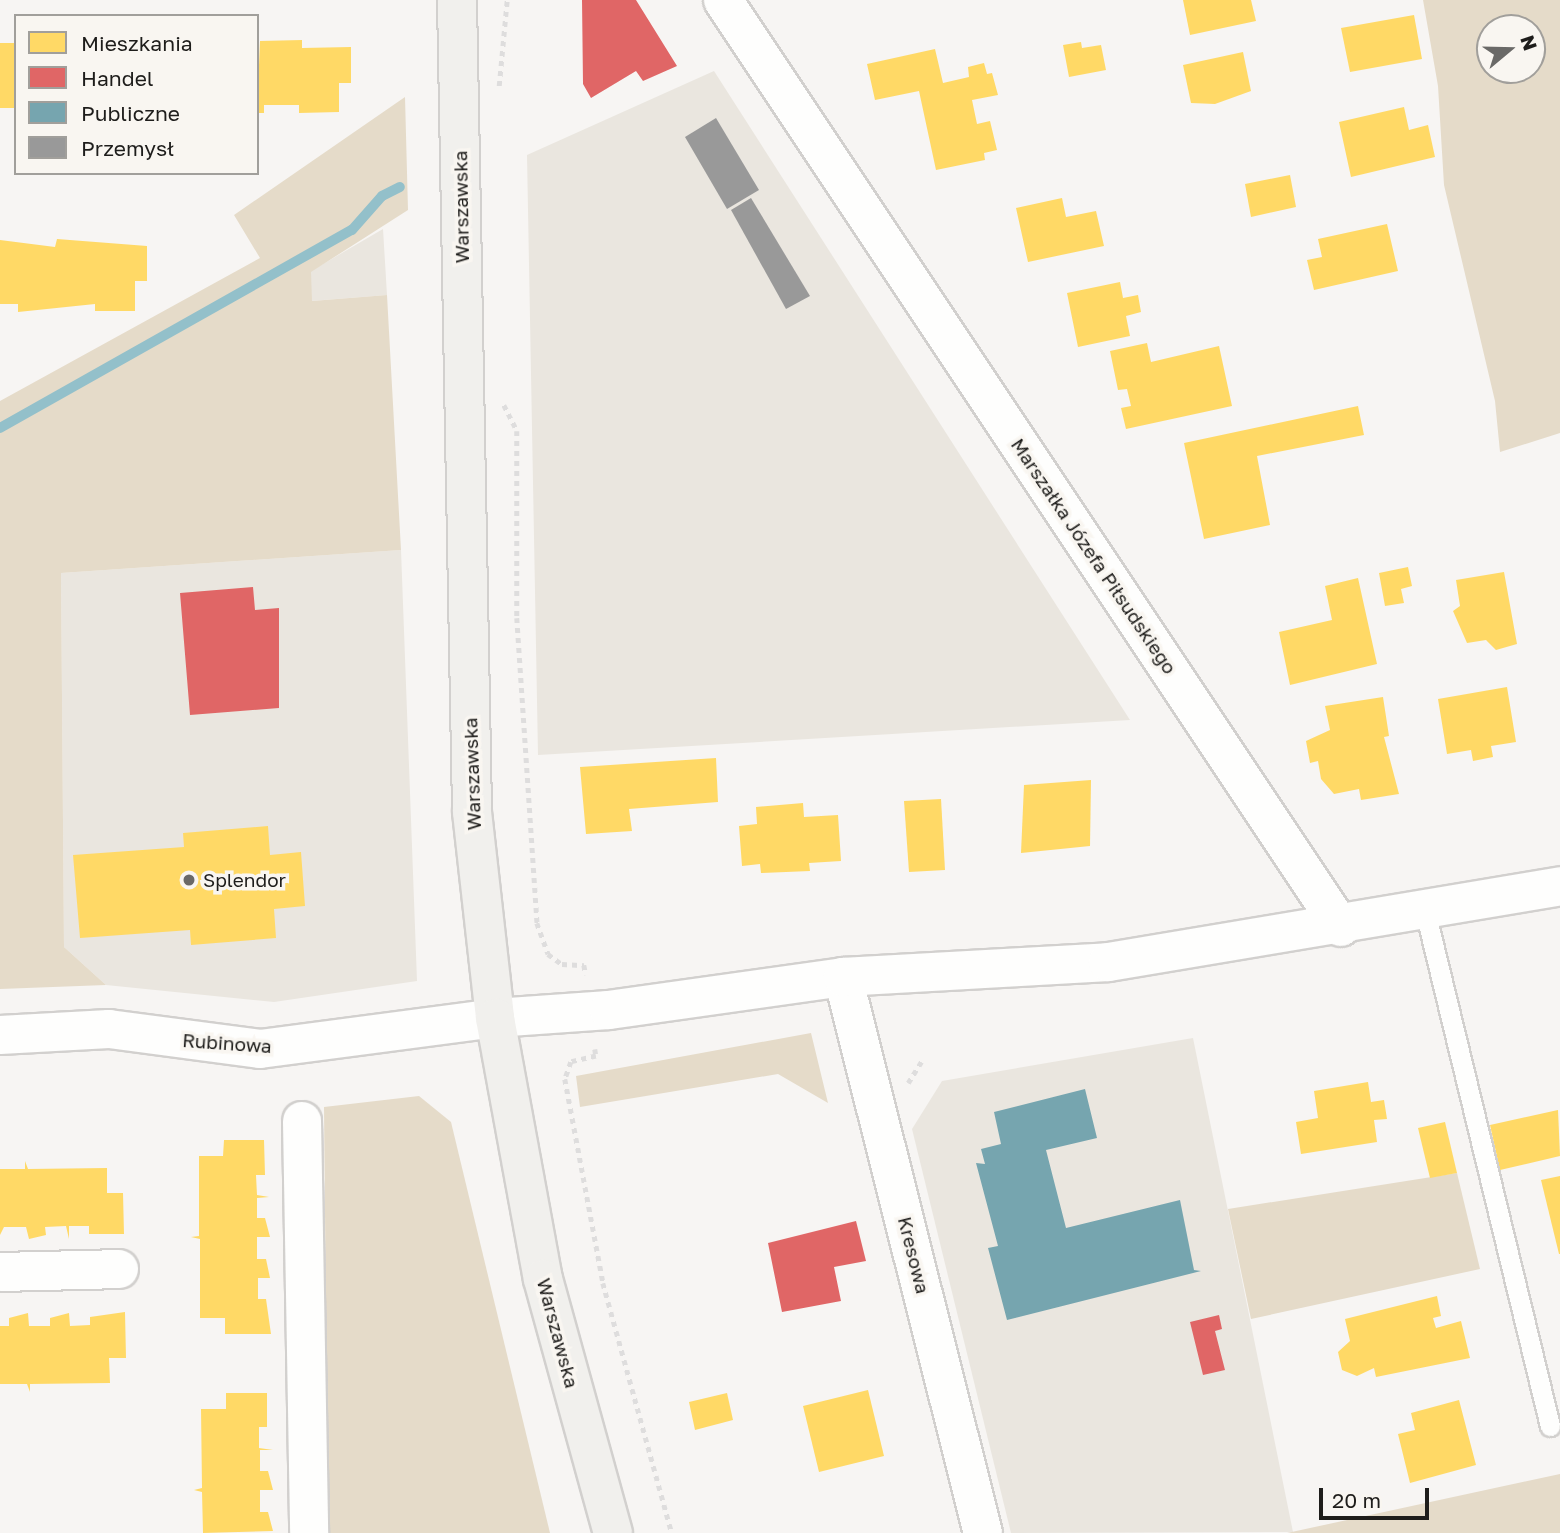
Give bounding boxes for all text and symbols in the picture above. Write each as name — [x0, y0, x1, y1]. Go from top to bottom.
legend — [14, 14, 259, 175]
north arrow — [1476, 14, 1546, 84]
text: Mieszkania — [81, 30, 193, 56]
text: N — [1516, 32, 1543, 53]
text: Handel — [81, 65, 154, 91]
text: Publiczne — [81, 100, 180, 126]
text: Przemysł — [81, 135, 174, 161]
street label: Warszawska — [449, 150, 473, 264]
street label: Marszałka Józefa Piłsudskiego — [1006, 434, 1182, 678]
street label: Warszawska — [459, 717, 485, 831]
place label: Splendor — [203, 869, 286, 891]
marker: Splendor — [181, 872, 197, 888]
street label: Rubinowa — [182, 1029, 272, 1057]
street label: Kresowa — [893, 1214, 935, 1296]
street label: Warszawska — [532, 1276, 584, 1390]
scale bar — [1322, 1474, 1432, 1518]
text: 20 m — [1332, 1487, 1381, 1513]

